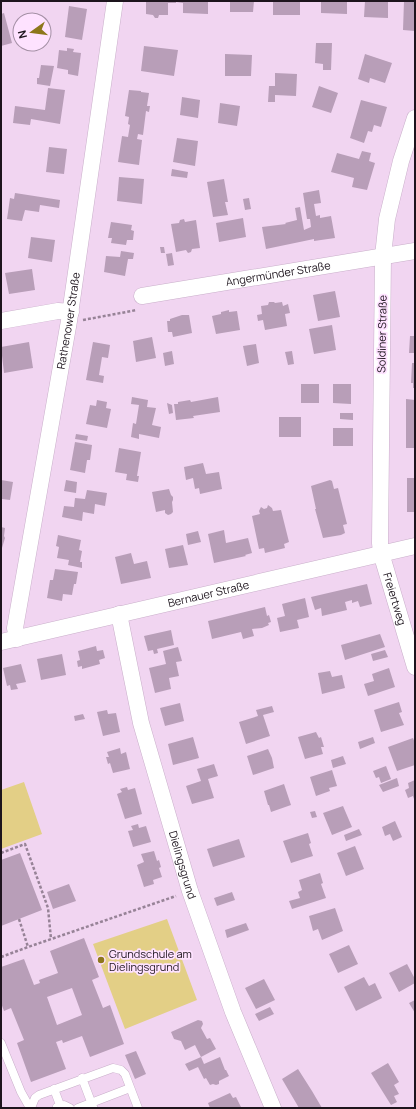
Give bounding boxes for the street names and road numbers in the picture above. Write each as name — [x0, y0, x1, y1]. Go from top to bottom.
street label: Angermünder Straße — [225, 257, 332, 289]
street label: Rathenower Straße — [53, 271, 83, 370]
street label: Soldiner Straße — [373, 294, 390, 373]
street label: Freiertweg — [380, 570, 410, 627]
street label: Bernauer Straße — [166, 577, 251, 610]
street label: Dielingsgrund — [166, 829, 200, 901]

